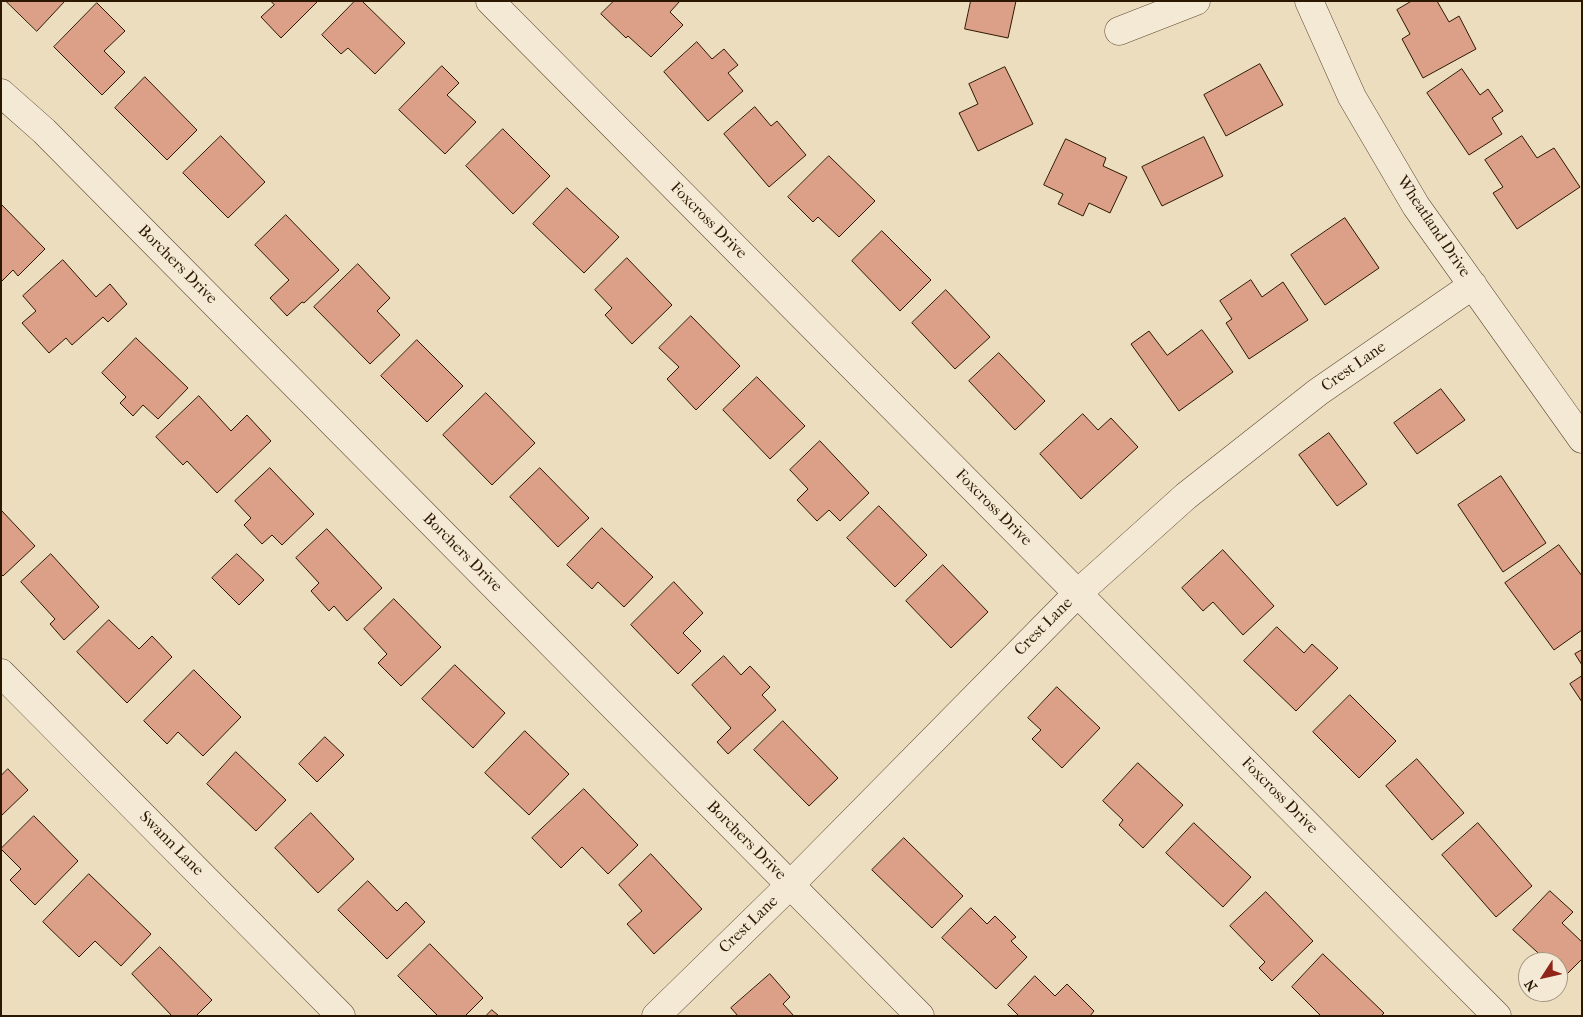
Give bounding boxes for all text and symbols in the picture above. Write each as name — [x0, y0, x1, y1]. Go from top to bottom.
street label: Wheatland Drive — [1392, 173, 1474, 281]
street label: Foxcross Drive — [666, 179, 750, 263]
street label: Borchers Drive — [133, 221, 221, 309]
street label: Crest Lane — [1318, 338, 1390, 396]
street label: Foxcross Drive — [951, 466, 1035, 550]
street label: Borchers Drive — [418, 509, 506, 597]
street label: Crest Lane — [1011, 594, 1077, 660]
street label: Foxcross Drive — [1237, 754, 1321, 838]
street label: Borchers Drive — [702, 797, 790, 885]
street label: Swann Lane — [135, 808, 207, 880]
street label: Crest Lane — [715, 892, 783, 958]
north arrow — [1518, 952, 1568, 1002]
text: N — [1521, 976, 1541, 995]

